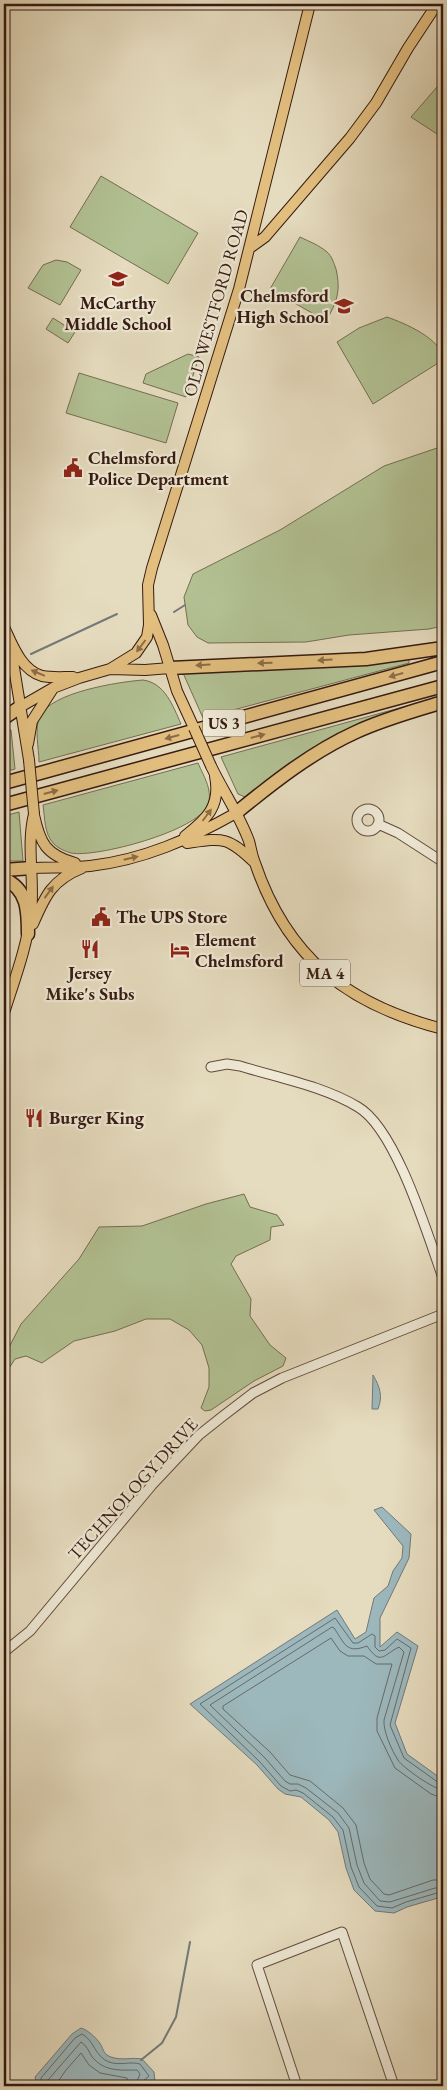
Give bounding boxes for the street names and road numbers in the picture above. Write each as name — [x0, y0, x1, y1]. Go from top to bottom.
street label: OLD WESTFORD ROAD — [178, 207, 253, 399]
road number: US 3 — [203, 710, 245, 736]
road number: MA 4 — [300, 960, 350, 986]
street label: TECHNOLOGY DRIVE — [63, 1413, 203, 1565]

